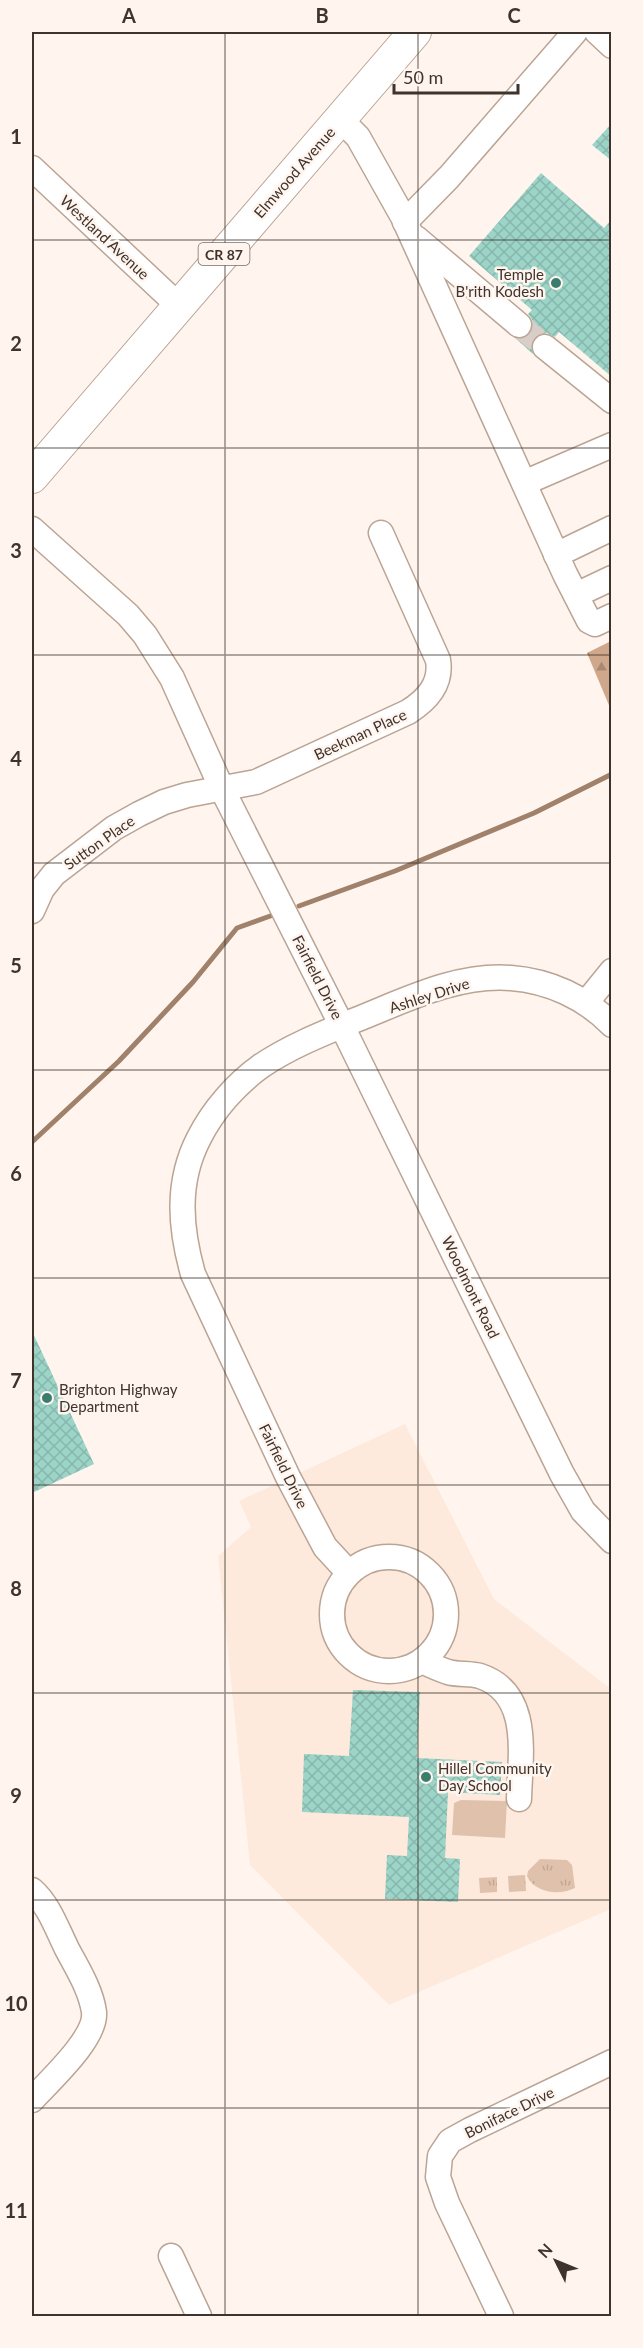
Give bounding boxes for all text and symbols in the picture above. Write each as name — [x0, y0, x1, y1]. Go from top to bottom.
text: A — [121, 3, 136, 27]
text: B — [315, 3, 329, 27]
text: C — [507, 3, 521, 27]
scale bar — [394, 57, 518, 95]
text: 50 m — [403, 66, 443, 88]
street label: Elmwood Avenue — [250, 123, 338, 221]
text: 1 — [10, 124, 22, 148]
street label: Westland Avenue — [57, 191, 153, 283]
road number: CR 87 — [198, 243, 250, 265]
place label: Temple B'rith Kodesh — [456, 265, 544, 300]
marker: Temple B'rith Kodesh — [549, 276, 563, 290]
text: 2 — [10, 331, 22, 355]
text: 3 — [10, 538, 22, 562]
street label: Beekman Place — [311, 705, 409, 763]
text: 4 — [10, 746, 22, 770]
street label: Sutton Place — [60, 811, 138, 873]
street label: Fairfield Drive — [289, 932, 347, 1022]
text: 5 — [10, 953, 22, 977]
street label: Ashley Drive — [387, 974, 471, 1016]
text: 6 — [10, 1161, 22, 1185]
street label: Woodmont Road — [438, 1233, 504, 1341]
text: 7 — [10, 1368, 22, 1392]
place label: Brighton Highway Department — [59, 1380, 178, 1415]
marker: Brighton Highway Department — [40, 1391, 54, 1405]
street label: Fairfield Drive — [256, 1421, 312, 1511]
text: 8 — [10, 1576, 22, 1600]
place label: Hillel Community Day School — [438, 1759, 552, 1794]
marker: Hillel Community Day School — [419, 1770, 433, 1784]
text: 9 — [10, 1783, 22, 1807]
text: 10 — [4, 1991, 28, 2015]
street label: Boniface Drive — [461, 2083, 557, 2141]
text: 11 — [4, 2198, 28, 2222]
north arrow — [526, 2231, 586, 2291]
text: N — [534, 2239, 556, 2261]

